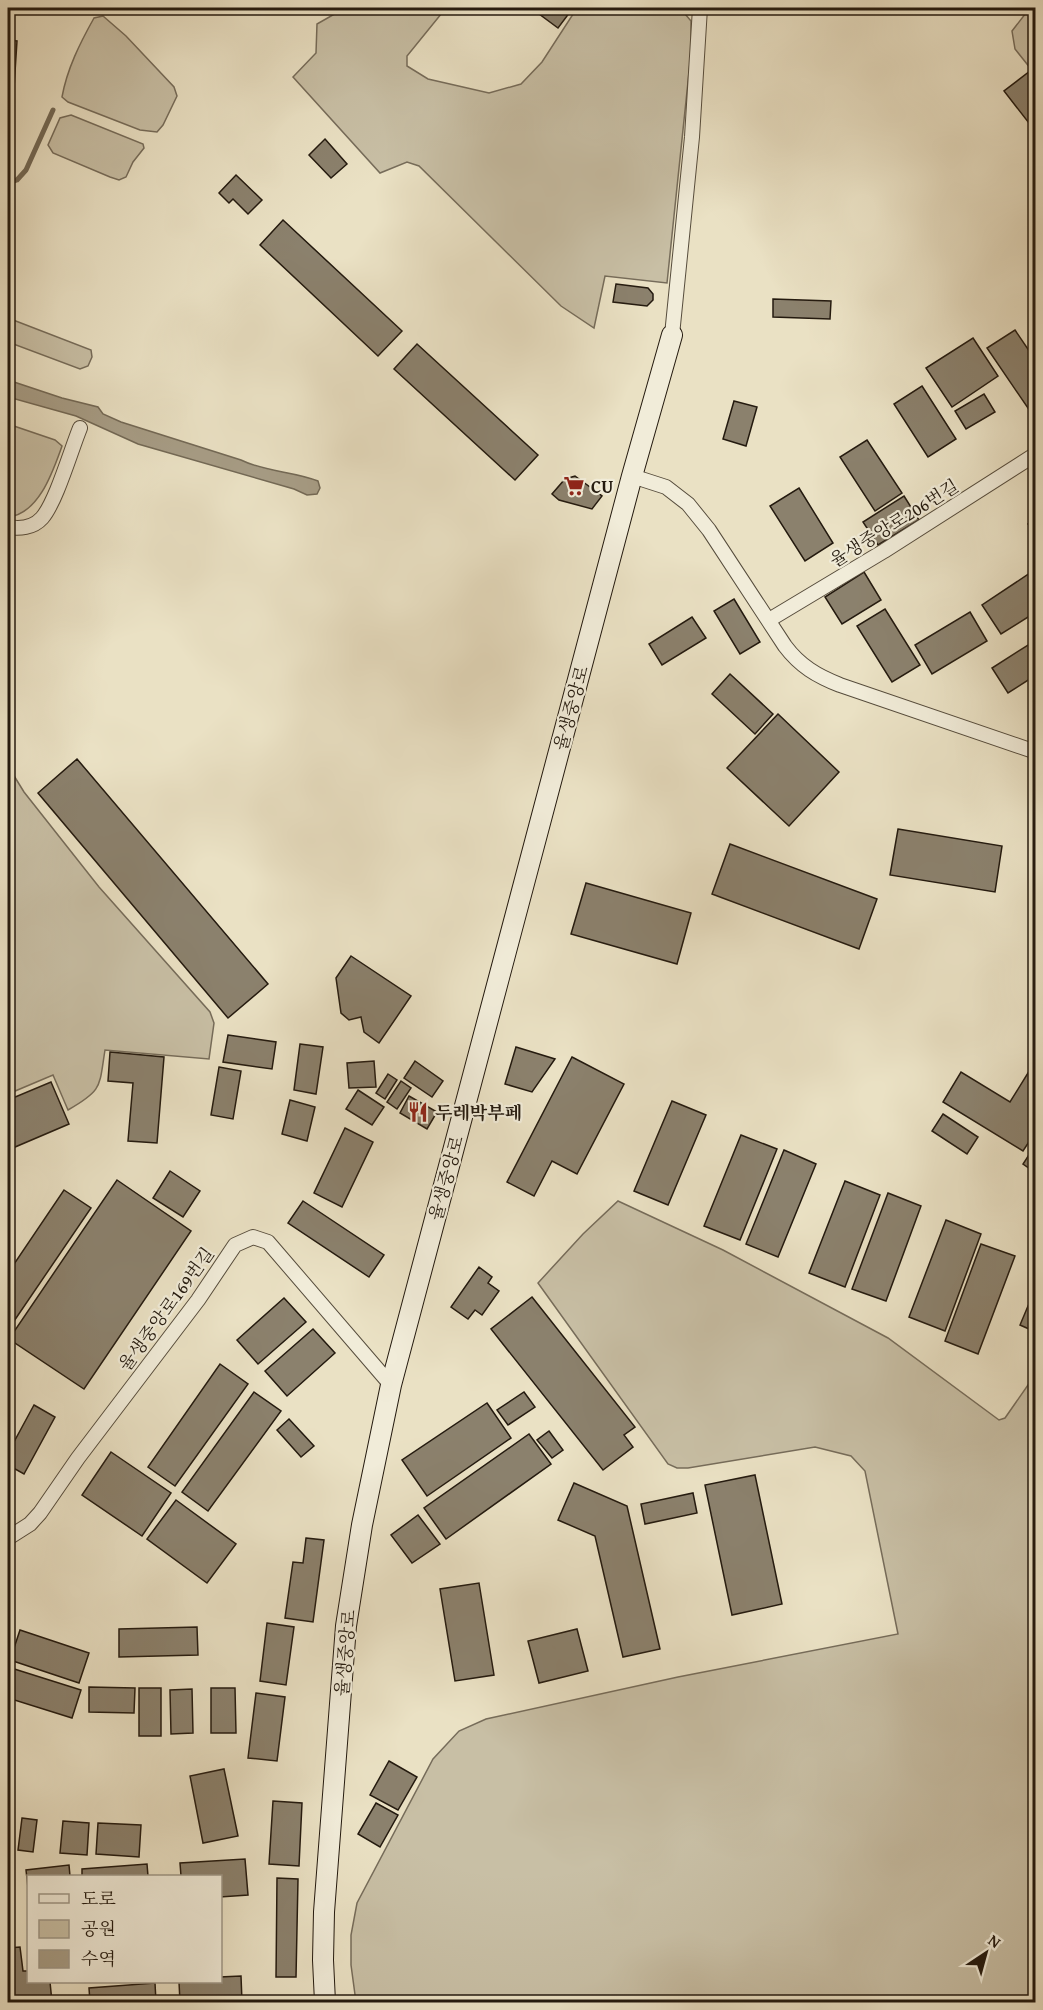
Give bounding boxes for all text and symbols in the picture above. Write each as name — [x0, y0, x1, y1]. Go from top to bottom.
street label: 율생중앙로206번길 — [824, 472, 964, 574]
place label: CU — [591, 473, 613, 500]
supermarket icon: CU — [562, 474, 586, 498]
street label: 율생중앙로 — [547, 663, 595, 753]
place label: 두레박부페 — [435, 1099, 522, 1126]
restaurant icon: 두레박부페 — [406, 1100, 430, 1124]
street label: 율생중앙로 — [422, 1133, 470, 1223]
street label: 율생중앙로169번길 — [112, 1241, 220, 1377]
street label: 율생중앙로 — [328, 1609, 362, 1697]
legend — [27, 1875, 222, 1983]
text: 도로 — [81, 1885, 116, 1912]
text: 공원 — [81, 1915, 116, 1942]
north arrow — [956, 1923, 1016, 1983]
text: N — [983, 1928, 1006, 1954]
text: 수역 — [81, 1945, 116, 1972]

